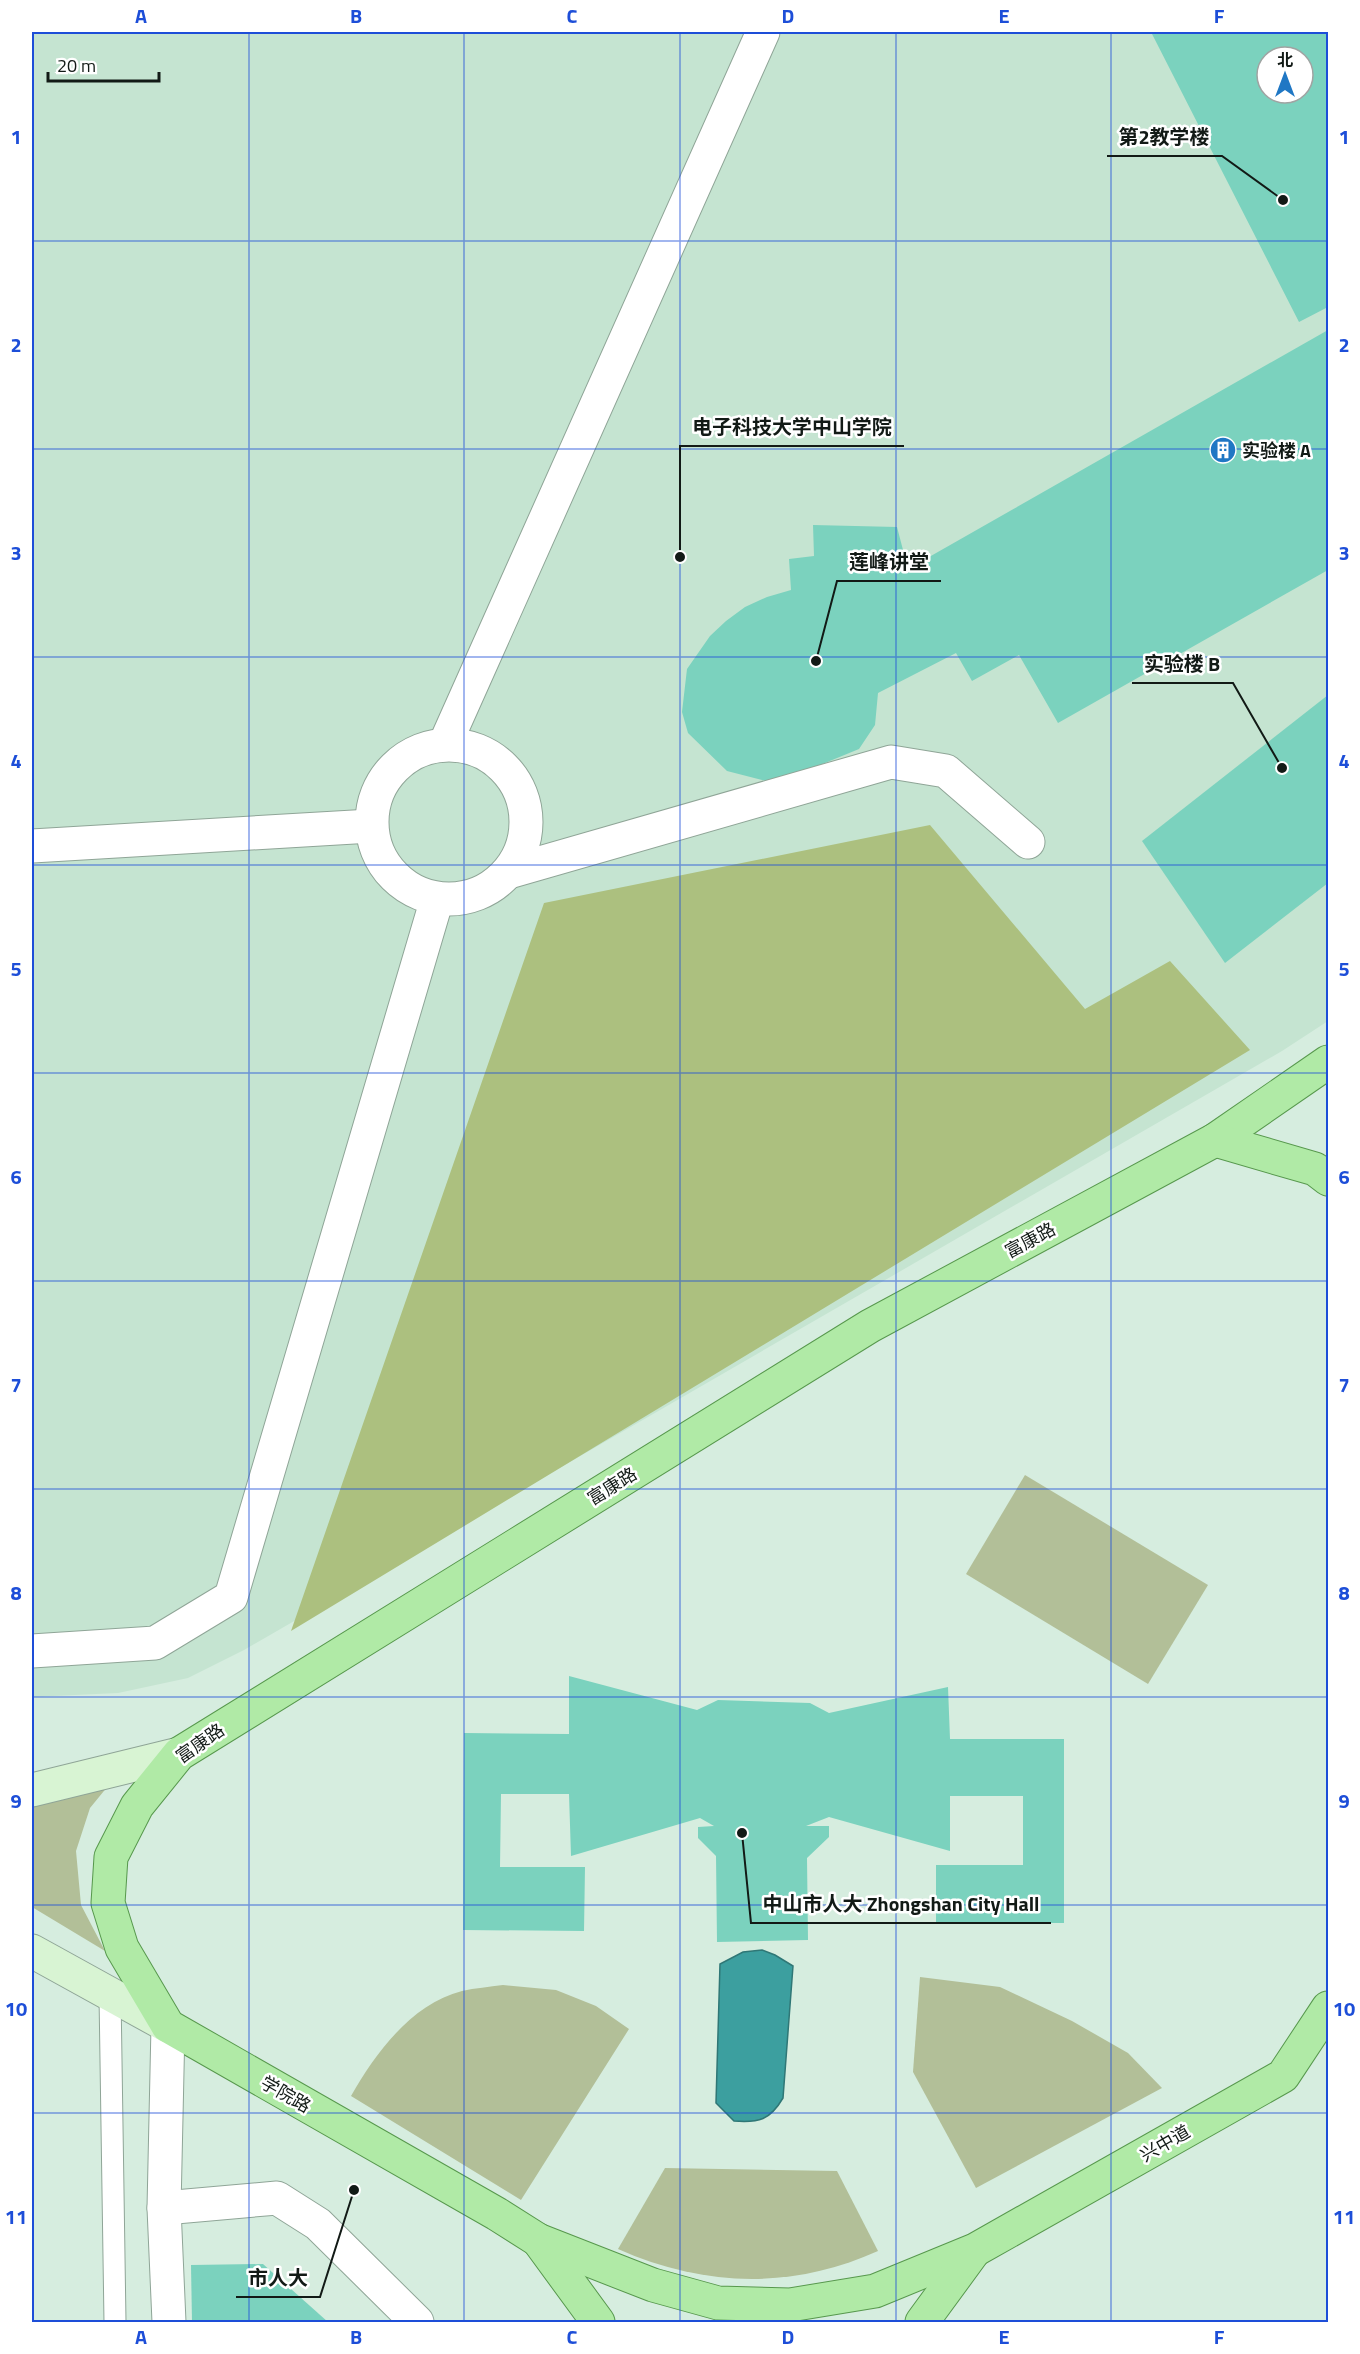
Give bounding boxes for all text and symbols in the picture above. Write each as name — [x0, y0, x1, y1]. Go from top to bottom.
text: A — [135, 0, 147, 31]
text: B — [350, 0, 362, 31]
text: C — [567, 0, 578, 31]
text: D — [782, 0, 794, 31]
text: E — [998, 0, 1010, 31]
text: F — [1214, 0, 1225, 31]
scale bar — [48, 45, 159, 83]
north arrow — [1255, 45, 1315, 105]
text: 北 — [1277, 48, 1293, 72]
text: 20 m — [57, 52, 96, 79]
callout: 第2教学楼 — [1107, 118, 1222, 156]
text: 1 — [10, 121, 22, 152]
text: 第2教学楼 — [1118, 121, 1210, 152]
text: 1 — [1338, 121, 1350, 152]
text: 2 — [10, 329, 22, 360]
text: 2 — [1338, 329, 1350, 360]
callout: 电子科技大学中山学院 — [680, 408, 904, 446]
text: 电子科技大学中山学院 — [692, 411, 892, 442]
building icon: 实验楼 A — [1208, 435, 1238, 465]
place label: 实验楼 A — [1242, 437, 1311, 464]
text: 3 — [10, 537, 22, 568]
text: 3 — [1338, 537, 1350, 568]
callout: 莲峰讲堂 — [837, 543, 941, 581]
text: 莲峰讲堂 — [849, 546, 929, 577]
callout: 实验楼 B — [1132, 645, 1233, 683]
text: 实验楼 B — [1144, 648, 1220, 679]
text: 4 — [10, 745, 22, 776]
text: 4 — [1338, 745, 1350, 776]
text: 5 — [10, 953, 22, 984]
text: 5 — [1338, 953, 1350, 984]
text: 6 — [10, 1161, 22, 1192]
text: 6 — [1338, 1161, 1350, 1192]
street label: 富康路 — [1000, 1215, 1060, 1265]
text: 7 — [10, 1369, 22, 1400]
text: 7 — [1338, 1369, 1350, 1400]
street label: 富康路 — [582, 1460, 642, 1512]
text: 8 — [10, 1577, 22, 1608]
text: 8 — [1338, 1577, 1350, 1608]
street label: 富康路 — [170, 1716, 230, 1770]
text: 9 — [10, 1785, 22, 1816]
text: 9 — [1338, 1785, 1350, 1816]
callout: 中山市人大 Zhongshan City Hall — [751, 1885, 1051, 1923]
text: 中山市人大 Zhongshan City Hall — [763, 1888, 1039, 1919]
text: 10 — [5, 1993, 27, 2024]
text: 10 — [1333, 1993, 1355, 2024]
street label: 学院路 — [256, 2069, 316, 2119]
street label: 兴中道 — [1135, 2118, 1195, 2168]
text: 11 — [5, 2201, 27, 2232]
text: 11 — [1333, 2201, 1355, 2232]
callout: 市人大 — [236, 2259, 320, 2297]
text: 市人大 — [248, 2262, 308, 2293]
text: A — [135, 2321, 147, 2352]
text: B — [350, 2321, 362, 2352]
text: C — [567, 2321, 578, 2352]
text: D — [782, 2321, 794, 2352]
text: E — [998, 2321, 1010, 2352]
text: F — [1214, 2321, 1225, 2352]

